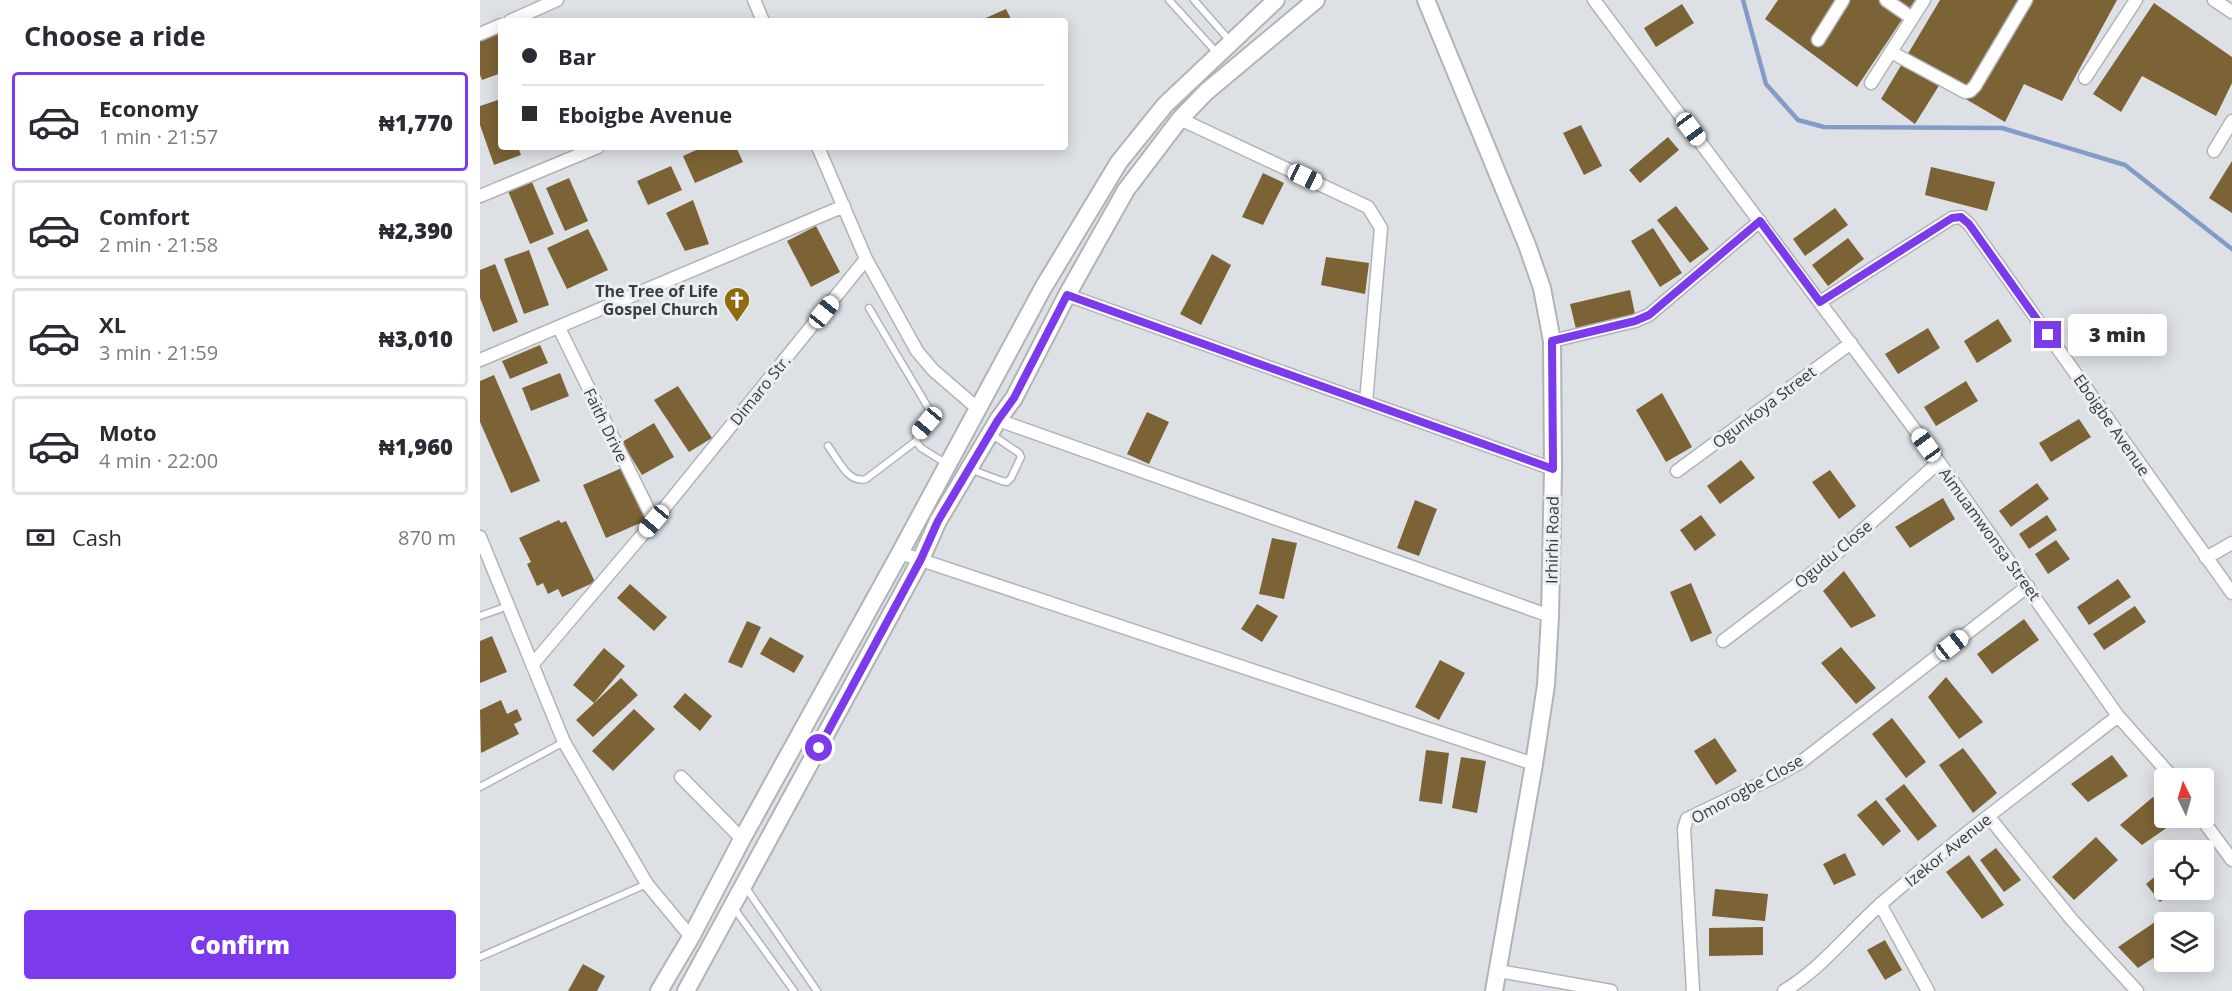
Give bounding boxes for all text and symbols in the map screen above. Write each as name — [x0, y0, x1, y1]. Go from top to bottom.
text: Choose a ride — [24, 17, 206, 54]
text: Bar — [558, 41, 596, 71]
text: Economy — [99, 93, 198, 123]
icon: car — [27, 95, 81, 149]
text: Eboigbe Avenue — [558, 99, 732, 129]
text: ₦1,770 — [379, 107, 453, 137]
car — [1673, 109, 1709, 149]
text: 1 min · 21:57 — [99, 123, 218, 150]
car — [1285, 161, 1325, 193]
text: Comfort — [99, 201, 190, 231]
icon: car — [27, 203, 81, 257]
text: ₦2,390 — [379, 215, 453, 245]
text: 2 min · 21:58 — [99, 231, 218, 258]
place label: The Tree of Life Gospel Church — [595, 280, 718, 320]
church icon: The Tree of Life Gospel Church — [722, 285, 752, 323]
car — [806, 292, 842, 332]
text: XL — [99, 309, 126, 339]
icon: car — [27, 311, 81, 365]
callout: 3 min — [2069, 314, 2168, 356]
route end — [2034, 321, 2061, 348]
text: 3 min — [2089, 321, 2146, 348]
text: ₦3,010 — [379, 323, 453, 353]
text: 3 min · 21:59 — [99, 339, 218, 366]
street label: Dimaro Str. — [725, 350, 795, 430]
street label: Ogunkoya Street — [1708, 361, 1821, 453]
street label: Eboigbe Avenue — [2069, 370, 2155, 480]
street label: Faith Drive — [579, 384, 633, 466]
car — [909, 403, 945, 443]
text: Moto — [99, 417, 157, 447]
icon: car — [27, 419, 81, 473]
car — [1908, 425, 1944, 465]
text: ₦1,960 — [379, 431, 453, 461]
text: 4 min · 22:00 — [99, 447, 218, 474]
street label: Aimuamwonsa Street — [1934, 463, 2046, 605]
street label: Irhirhi Road — [1540, 496, 1564, 584]
car — [636, 501, 672, 541]
street label: Ogudu Close — [1790, 515, 1876, 593]
icon: cash — [24, 521, 57, 554]
text: Cash — [72, 522, 122, 552]
text: 870 m — [398, 524, 456, 551]
car — [1932, 627, 1972, 663]
route start — [805, 734, 832, 761]
street label: Omorogbe Close — [1687, 749, 1807, 829]
north arrow — [2154, 768, 2214, 828]
map controls — [2154, 768, 2214, 972]
street label: Izekor Avenue — [1900, 808, 1996, 892]
button: locate — [2154, 840, 2214, 900]
button: Confirm — [24, 910, 456, 979]
button: layers — [2154, 912, 2214, 972]

